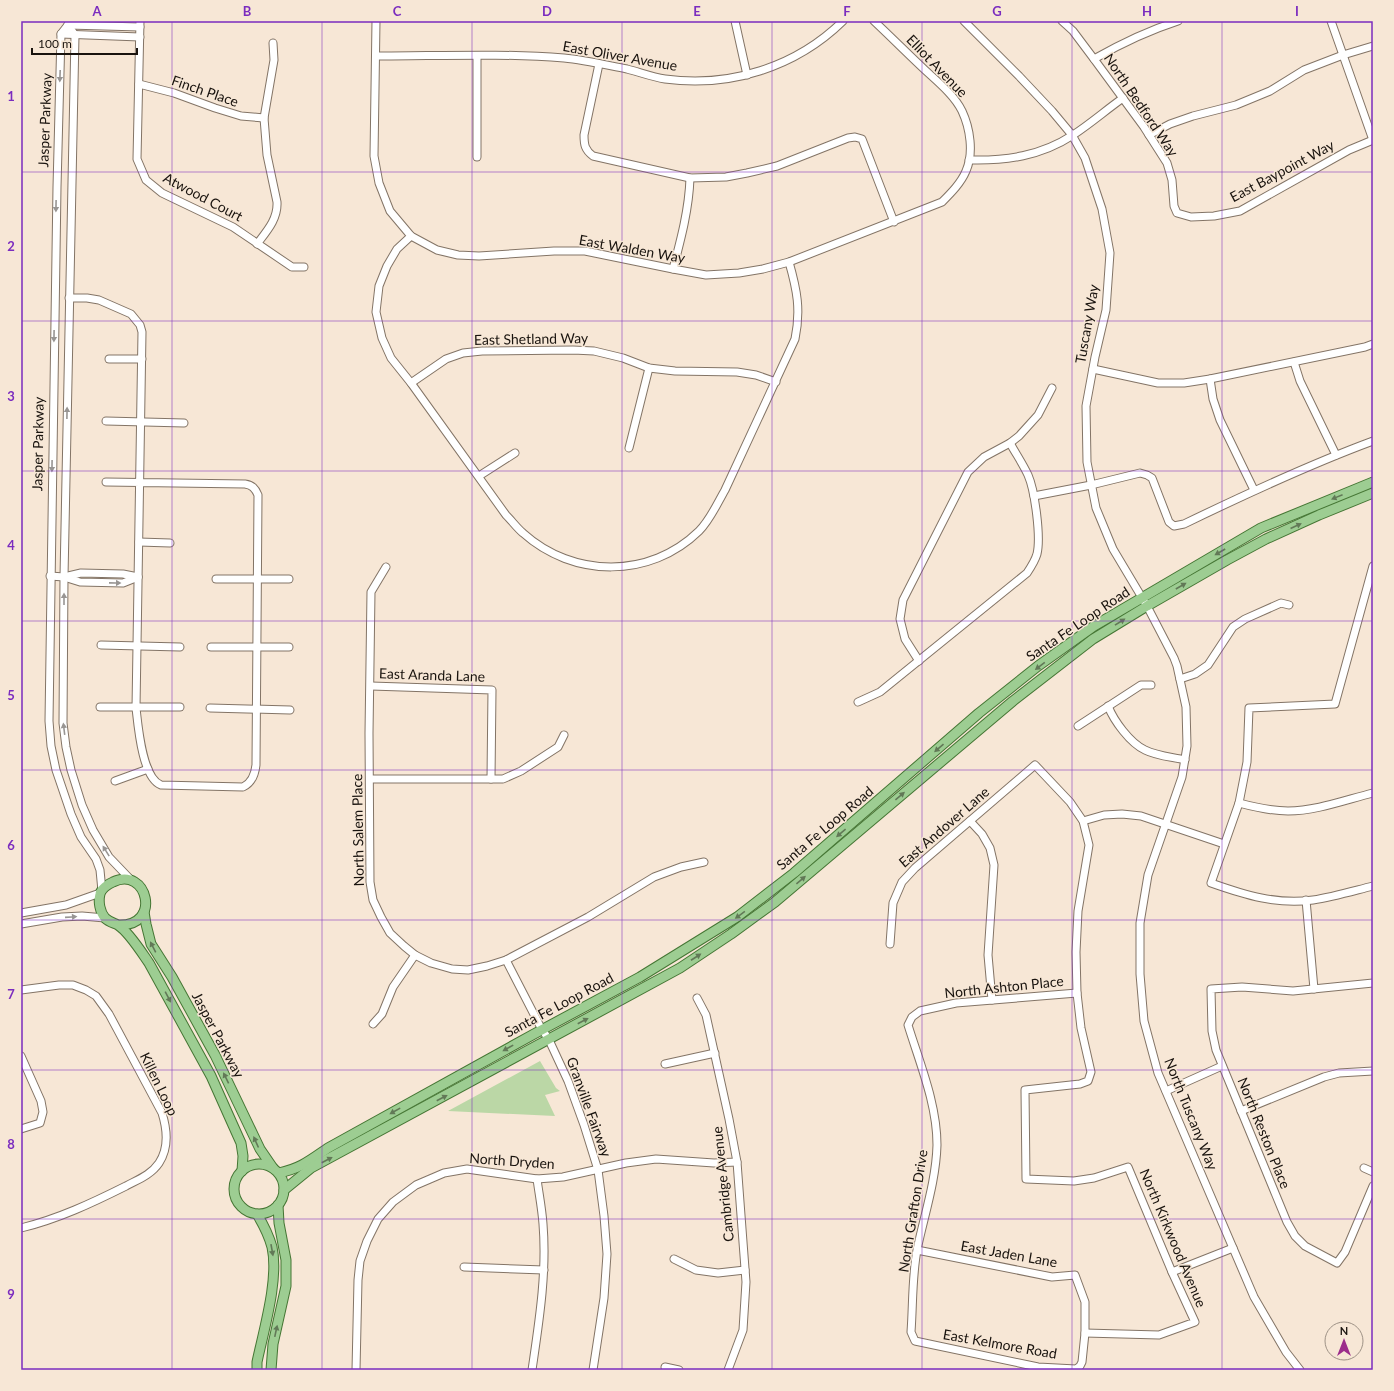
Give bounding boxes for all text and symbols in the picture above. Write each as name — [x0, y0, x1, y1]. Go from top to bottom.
text: A — [91, 3, 102, 19]
text: B — [243, 3, 252, 19]
text: C — [393, 3, 402, 19]
text: D — [542, 3, 552, 19]
text: E — [693, 3, 701, 19]
text: F — [843, 3, 851, 19]
text: G — [992, 3, 1002, 19]
text: H — [1142, 3, 1152, 19]
text: I — [1295, 3, 1299, 19]
scale bar — [32, 30, 137, 56]
street label: Elliot Avenue — [903, 31, 971, 100]
text: 100 m — [38, 36, 72, 51]
street label: East Oliver Avenue — [561, 37, 679, 74]
street label: North Bedford Way — [1101, 50, 1183, 160]
one-way arrow — [57, 70, 63, 83]
street label: Finch Place — [169, 71, 241, 110]
street label: Jasper Parkway — [34, 72, 55, 168]
text: 1 — [7, 88, 15, 104]
street label: East Baypoint Way — [1227, 136, 1337, 205]
street label: Atwood Court — [161, 169, 246, 225]
one-way arrow — [53, 200, 59, 213]
street label: East Walden Way — [578, 231, 687, 266]
text: 2 — [7, 238, 15, 254]
street label: Tuscany Way — [1071, 282, 1102, 365]
street label: East Shetland Way — [474, 329, 589, 348]
one-way arrow — [51, 330, 57, 343]
text: 3 — [7, 388, 15, 404]
street label: Jasper Parkway — [28, 396, 47, 491]
one-way arrow — [64, 406, 70, 419]
one-way arrow — [49, 460, 55, 473]
one-way arrow — [1330, 494, 1342, 500]
one-way arrow — [1290, 523, 1301, 529]
text: 4 — [7, 537, 15, 553]
one-way arrow — [1214, 549, 1226, 556]
one-way arrow — [109, 580, 122, 586]
street label: Santa Fe Loop Road — [1023, 583, 1133, 664]
one-way arrow — [1175, 583, 1187, 590]
one-way arrow — [61, 592, 67, 605]
one-way arrow — [1114, 619, 1126, 626]
one-way arrow — [1034, 661, 1045, 670]
street label: East Aranda Lane — [379, 664, 485, 685]
text: 5 — [7, 687, 15, 703]
one-way arrow — [60, 723, 67, 735]
one-way arrow — [934, 743, 944, 752]
street label: North Salem Place — [348, 773, 367, 887]
street label: Santa Fe Loop Road — [773, 782, 877, 873]
street label: East Andover Lane — [895, 783, 992, 870]
one-way arrow — [895, 792, 906, 801]
one-way arrow — [836, 828, 846, 838]
text: 6 — [7, 837, 15, 853]
one-way arrow — [102, 845, 109, 857]
one-way arrow — [795, 876, 806, 885]
one-way arrow — [734, 910, 745, 919]
one-way arrow — [65, 913, 77, 920]
one-way arrow — [150, 941, 157, 953]
one-way arrow — [691, 953, 701, 961]
street label: Santa Fe Loop Road — [501, 969, 616, 1040]
street label: North Ashton Place — [944, 972, 1064, 1001]
text: 7 — [7, 986, 15, 1002]
street label: Jasper Parkway — [189, 989, 249, 1081]
one-way arrow — [165, 991, 171, 1003]
one-way arrow — [577, 1018, 589, 1024]
one-way arrow — [503, 1045, 514, 1052]
street label: Killen Loop — [137, 1049, 182, 1118]
street label: Granville Fairway — [563, 1055, 616, 1160]
street label: North Tuscany Way — [1161, 1055, 1222, 1173]
one-way arrow — [223, 1072, 229, 1084]
street label: North Reston Place — [1234, 1075, 1295, 1191]
one-way arrow — [436, 1094, 447, 1101]
one-way arrow — [389, 1108, 400, 1114]
street label: Cambridge Avenue — [708, 1125, 737, 1243]
text: 8 — [7, 1136, 15, 1152]
one-way arrow — [253, 1136, 259, 1147]
street label: North Grafton Drive — [894, 1148, 931, 1274]
street label: North Dryden — [469, 1149, 555, 1172]
one-way arrow — [321, 1156, 333, 1163]
street label: North Kirkwood Avenue — [1137, 1166, 1210, 1310]
street label: East Jaden Lane — [959, 1237, 1059, 1270]
one-way arrow — [269, 1243, 275, 1256]
text: 9 — [7, 1286, 15, 1302]
north arrow — [1324, 1321, 1364, 1361]
text: N — [1340, 1324, 1348, 1337]
one-way arrow — [273, 1325, 279, 1338]
street label: East Kelmore Road — [942, 1325, 1058, 1362]

